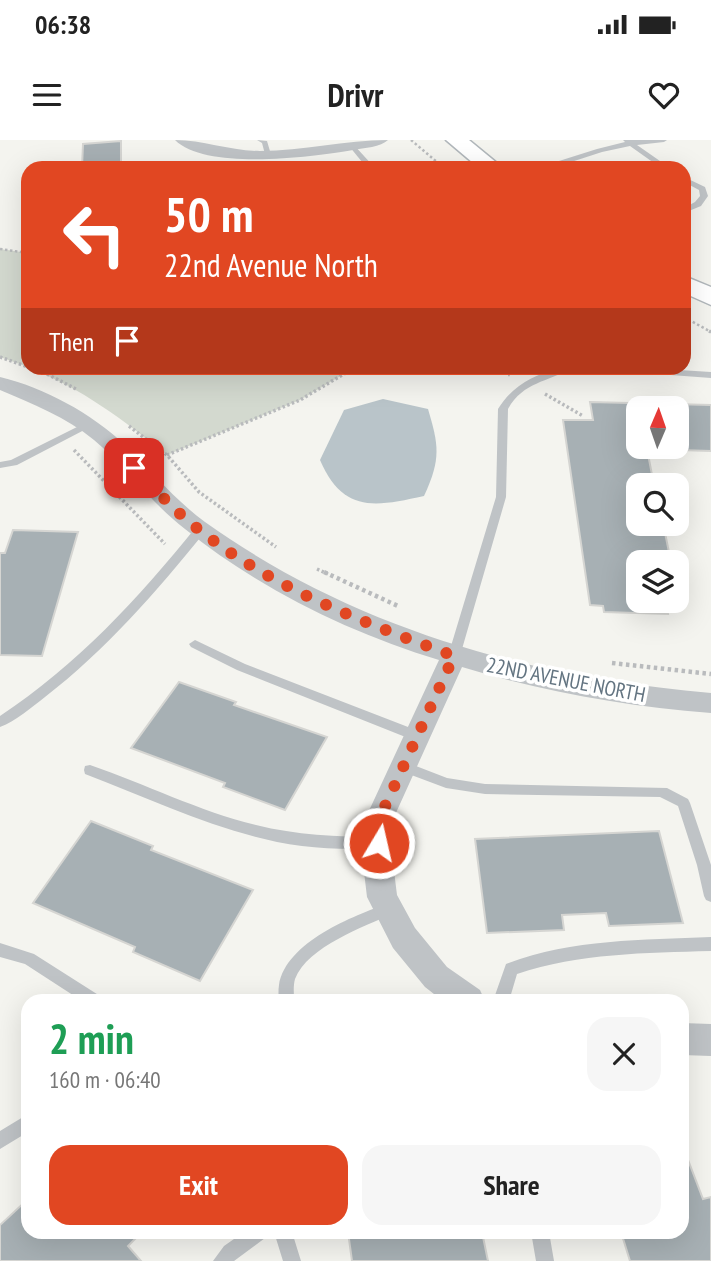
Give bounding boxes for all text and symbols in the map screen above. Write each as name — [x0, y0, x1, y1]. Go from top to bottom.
text: 06:38 — [35, 8, 91, 41]
text: Drivr — [328, 74, 383, 116]
icon: menu — [28, 76, 66, 114]
icon: heart — [645, 76, 683, 114]
text: 50 m — [164, 182, 253, 246]
icon: left — [49, 189, 140, 280]
text: 22nd Avenue North — [164, 244, 378, 286]
icon: arrive — [108, 322, 146, 360]
text: Then — [49, 325, 94, 358]
north arrow — [626, 396, 690, 458]
map controls — [626, 396, 689, 613]
pin — [104, 438, 164, 498]
icon: arrive — [115, 449, 153, 487]
button: search — [626, 473, 689, 536]
button: layers — [626, 550, 689, 613]
street label: 22ND AVENUE NORTH — [484, 651, 648, 708]
position arrow — [342, 806, 416, 880]
text: 2 min — [49, 1011, 134, 1066]
button: close — [587, 1017, 661, 1091]
text: 160 m · 06:40 — [49, 1065, 161, 1094]
button: Exit — [49, 1145, 348, 1225]
button: Share — [362, 1145, 661, 1225]

